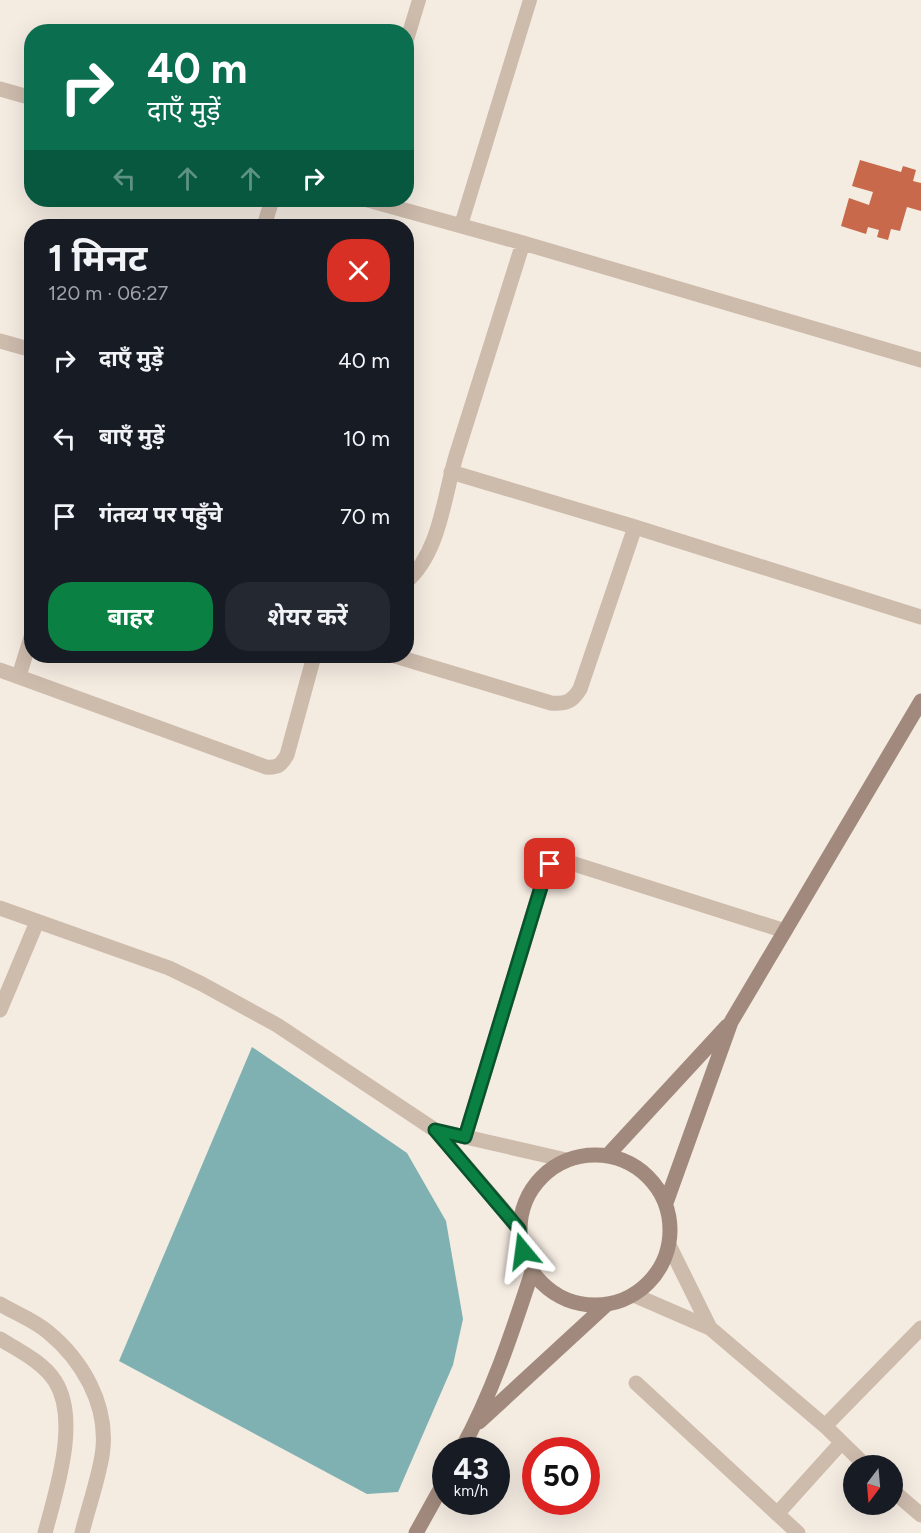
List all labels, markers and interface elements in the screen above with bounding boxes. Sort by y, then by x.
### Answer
text: 40 m [147,43,247,94]
icon: right [48,48,126,126]
text: दाएँ मुड़ें [147,94,221,127]
icon: left [108,162,141,195]
icon: ahead [171,162,204,195]
icon: ahead [234,162,267,195]
icon: right [297,162,330,195]
text: 1 मिनट [48,237,147,280]
button: close [327,239,390,302]
text: 120 m · 06:27 [48,281,168,305]
icon: right [48,344,81,377]
text: दाएँ मुड़ें [99,345,163,372]
text: 40 m [338,347,390,374]
icon: left [48,422,81,455]
text: बाएँ मुड़ें [99,423,165,450]
text: 10 m [343,425,390,452]
icon: arrive [48,500,81,533]
text: गंतव्य पर पहुँचे [99,501,223,528]
text: 70 m [340,503,390,530]
button: बाहर [48,582,213,651]
button: शेयर करें [225,582,390,651]
pin [524,838,575,889]
icon: arrive [533,847,566,880]
position arrow [491,1219,555,1283]
speed limit sign: 50 [522,1437,600,1515]
text: 43 [453,1450,489,1487]
north arrow [843,1455,903,1515]
map controls [843,1455,903,1515]
text: km/h [454,1482,488,1500]

